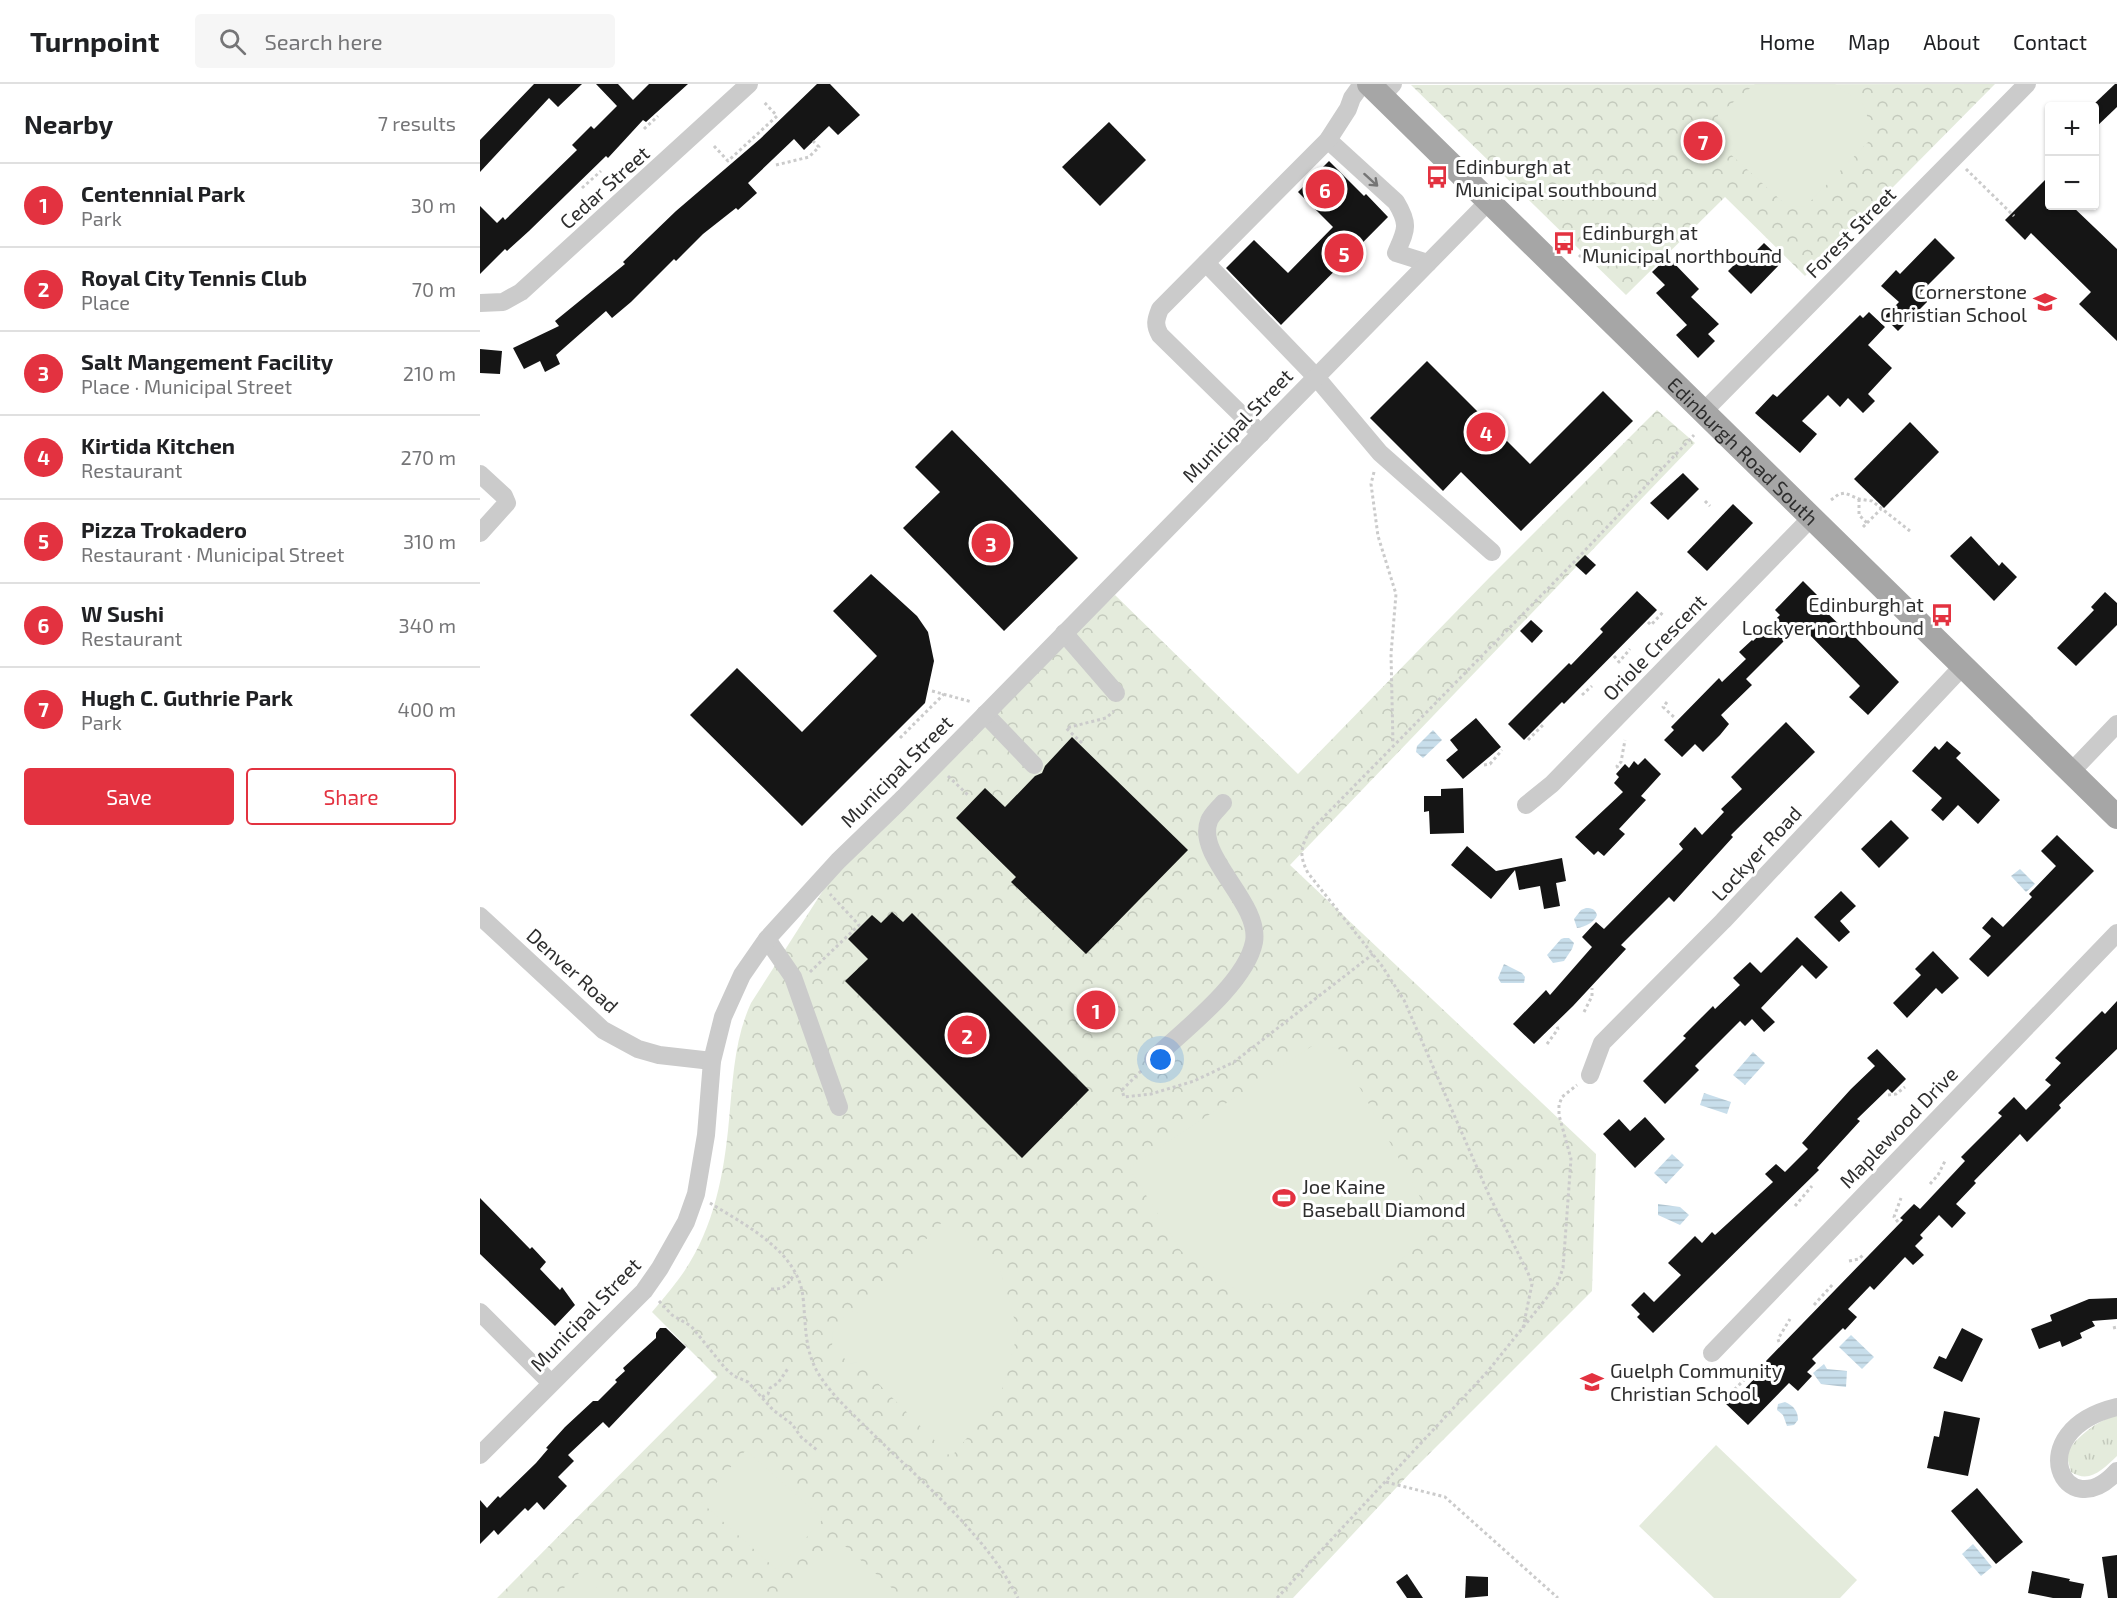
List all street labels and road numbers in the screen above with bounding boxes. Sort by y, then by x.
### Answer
street label: Cedar Street [554,140,654,233]
street label: Forest Street [1800,181,1901,282]
street label: Municipal Street [1177,363,1297,487]
street label: Edinburgh Road South [1663,372,1823,530]
street label: Oriole Crescent [1597,589,1711,705]
street label: Municipal Street [835,710,957,832]
street label: Lockyer Road [1706,801,1806,905]
street label: Denver Road [522,923,624,1017]
street label: Maplewood Drive [1834,1061,1962,1193]
street label: Municipal Street [525,1252,645,1376]

